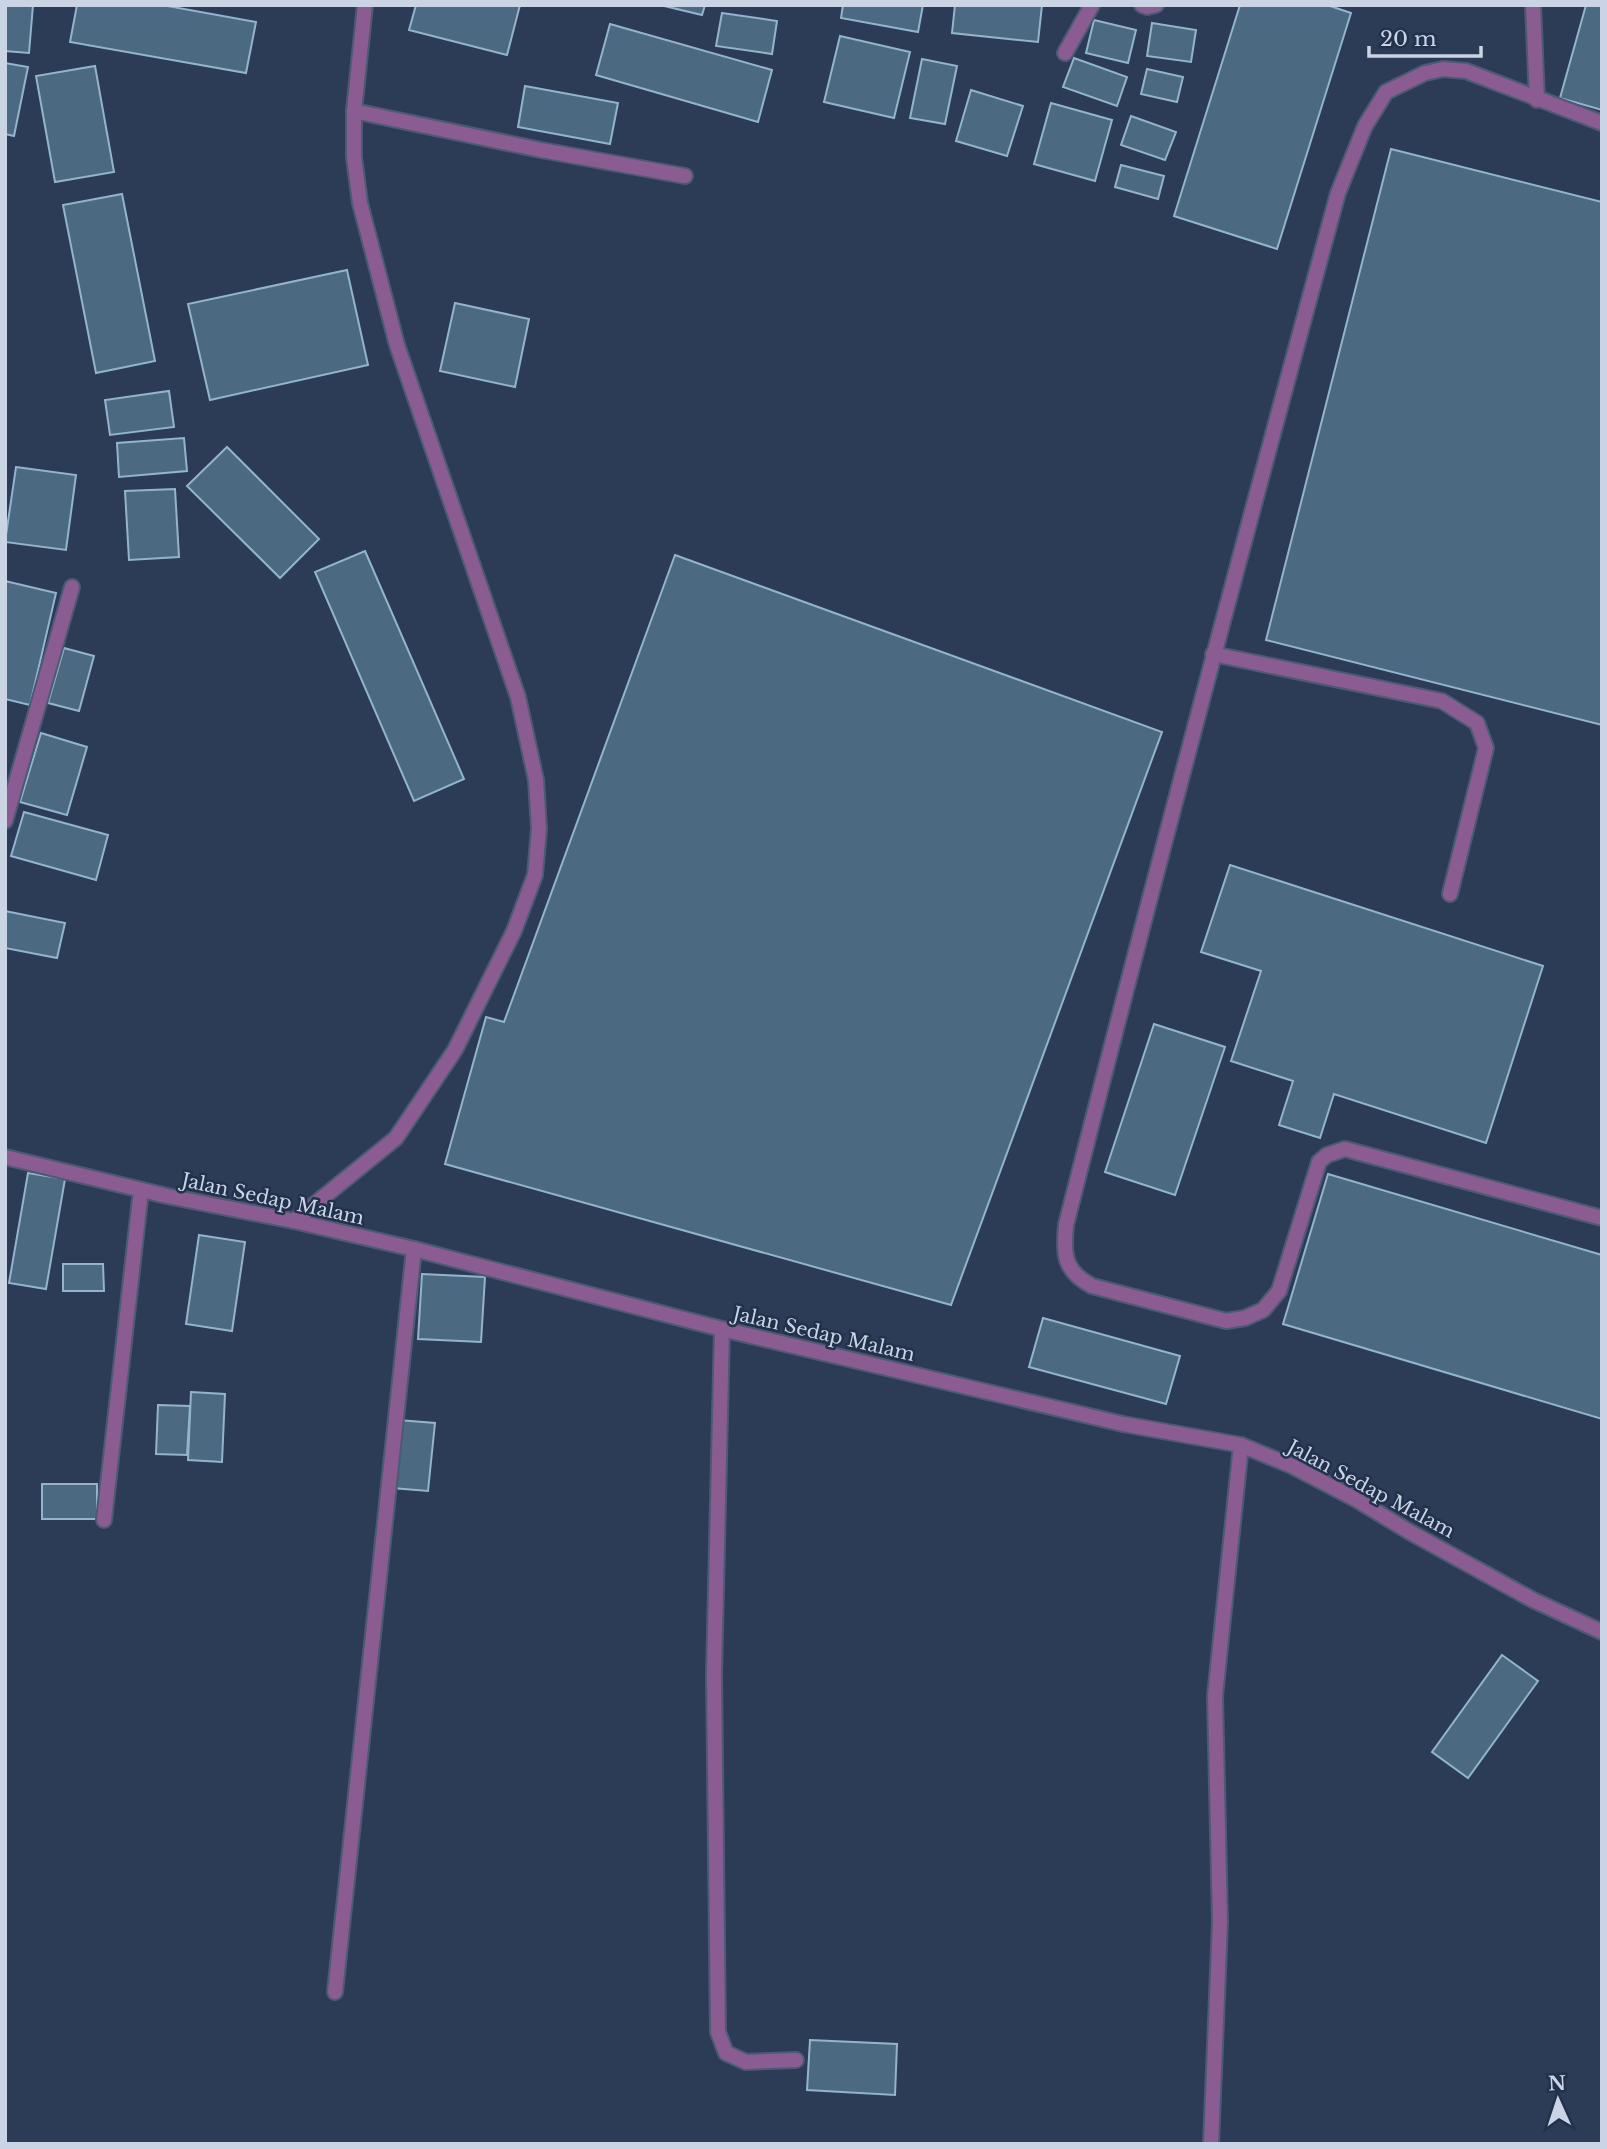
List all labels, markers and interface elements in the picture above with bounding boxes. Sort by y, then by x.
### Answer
scale bar [1369,14,1481,58]
text: 20 m [1380,26,1437,52]
street label: Jalan Sedap Malam [177,1168,366,1230]
street label: Jalan Sedap Malam [728,1301,917,1366]
street label: Jalan Sedap Malam [1281,1434,1458,1543]
north arrow [1523,2065,1593,2135]
text: N [1548,2072,1567,2095]

